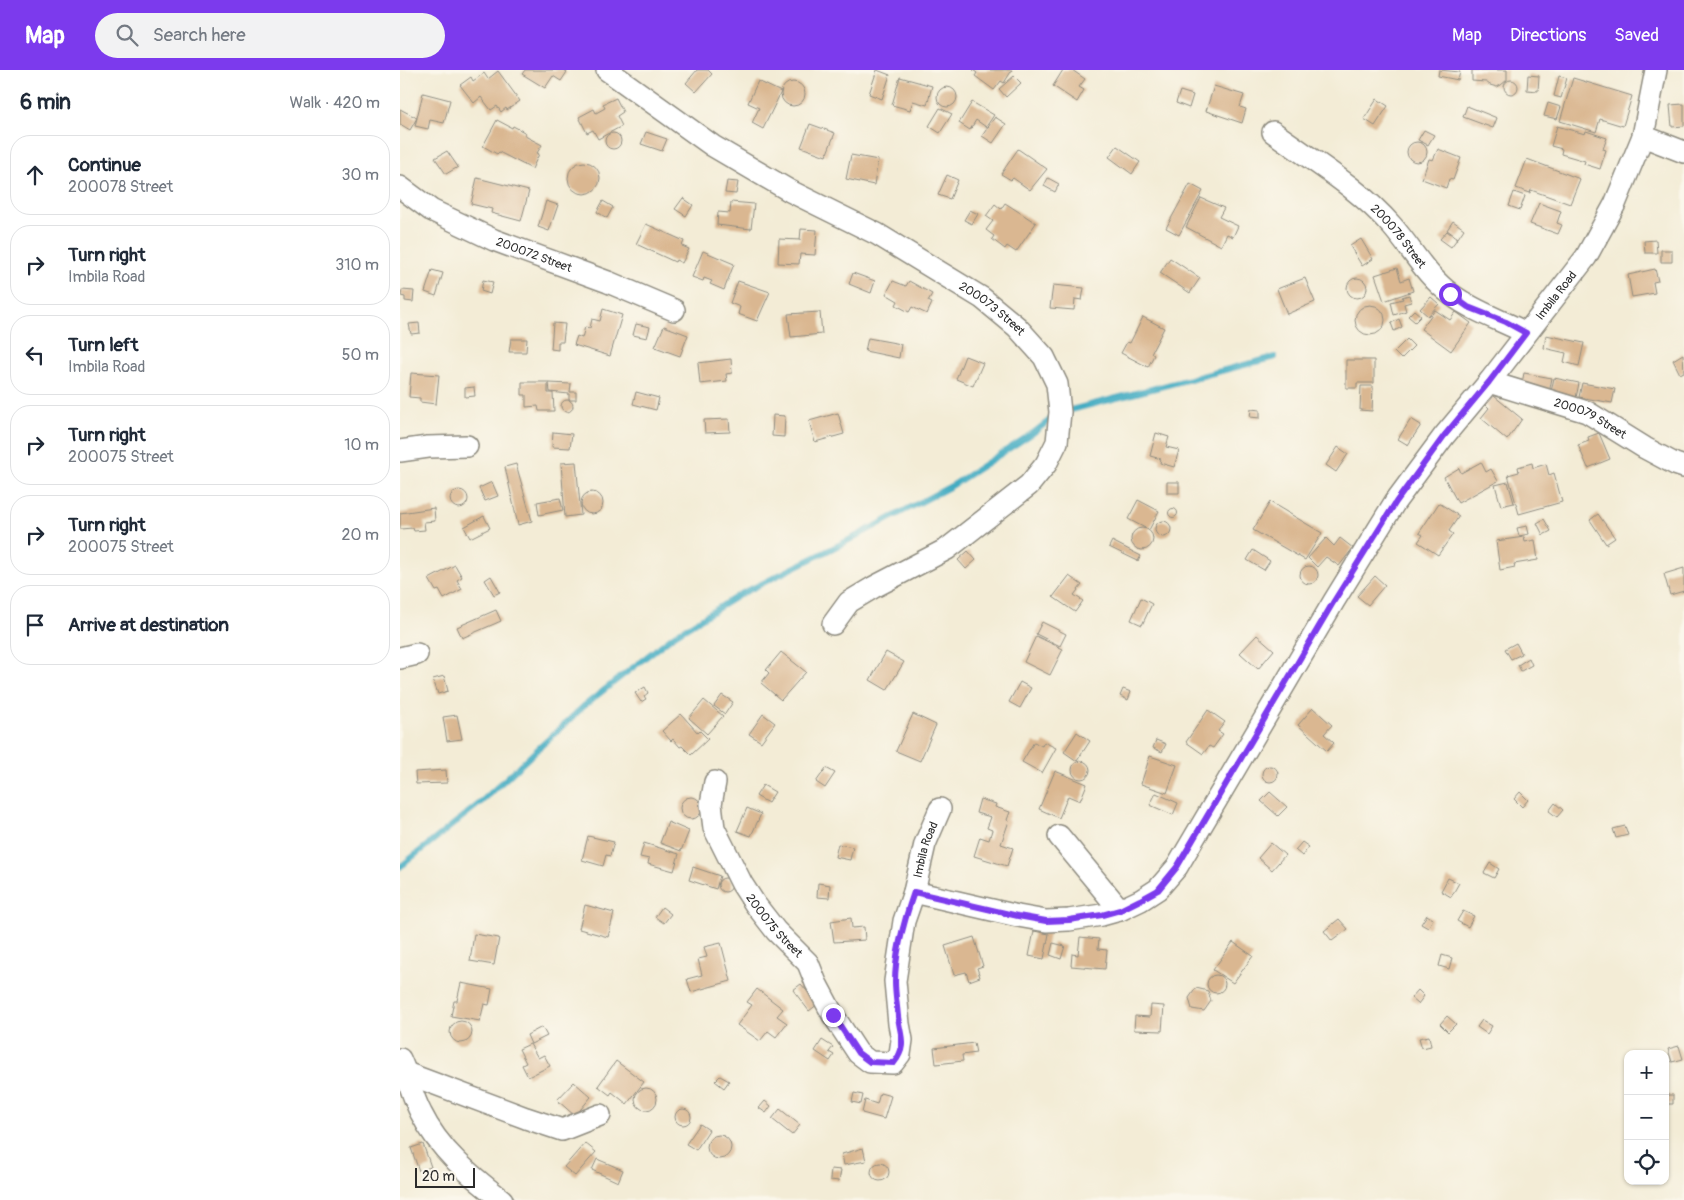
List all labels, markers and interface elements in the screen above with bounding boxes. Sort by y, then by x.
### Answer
search box [95,13,445,58]
text: Map [25,21,65,50]
icon: search [113,21,141,49]
text: Search here [153,23,246,47]
text: Map [1452,24,1482,47]
text: Directions [1510,24,1586,47]
text: Saved [1614,24,1659,47]
text: 6 min [20,89,71,116]
text: Walk · 420 m [289,93,380,113]
text: Continue [68,153,141,177]
icon: ahead [21,161,49,189]
text: 30 m [341,165,379,185]
text: 200078 Street [68,177,173,197]
street label: 200078 Street [1368,201,1429,271]
street label: 200072 Street [494,234,574,276]
text: Turn right [68,243,146,267]
icon: right [21,251,49,279]
text: 310 m [335,255,379,275]
text: Imbila Road [68,267,145,287]
street label: Imbila Road [1532,268,1580,323]
street label: 200073 Street [956,278,1029,339]
route start [1439,283,1462,306]
text: Turn left [68,333,138,357]
icon: left [21,341,49,369]
text: 50 m [342,345,379,365]
text: Imbila Road [68,357,145,377]
street label: 200079 Street [1552,395,1629,442]
text: Turn right [68,423,146,447]
icon: right [21,431,49,459]
text: 10 m [344,435,379,455]
text: 200075 Street [68,447,174,467]
text: Turn right [68,513,146,537]
icon: right [21,521,49,549]
text: 20 m [341,525,379,545]
text: 200075 Street [68,537,174,557]
icon: arrive [21,611,49,639]
text: Arrive at destination [68,613,229,637]
street label: Imbila Road [910,819,941,879]
street label: 200075 Street [743,891,806,961]
route end [822,1004,845,1027]
map controls [1624,1050,1669,1185]
button: + [1624,1050,1669,1095]
button: − [1624,1095,1669,1140]
button: locate [1624,1140,1669,1185]
scale bar [415,1165,475,1188]
text: 20 m [422,1168,455,1185]

